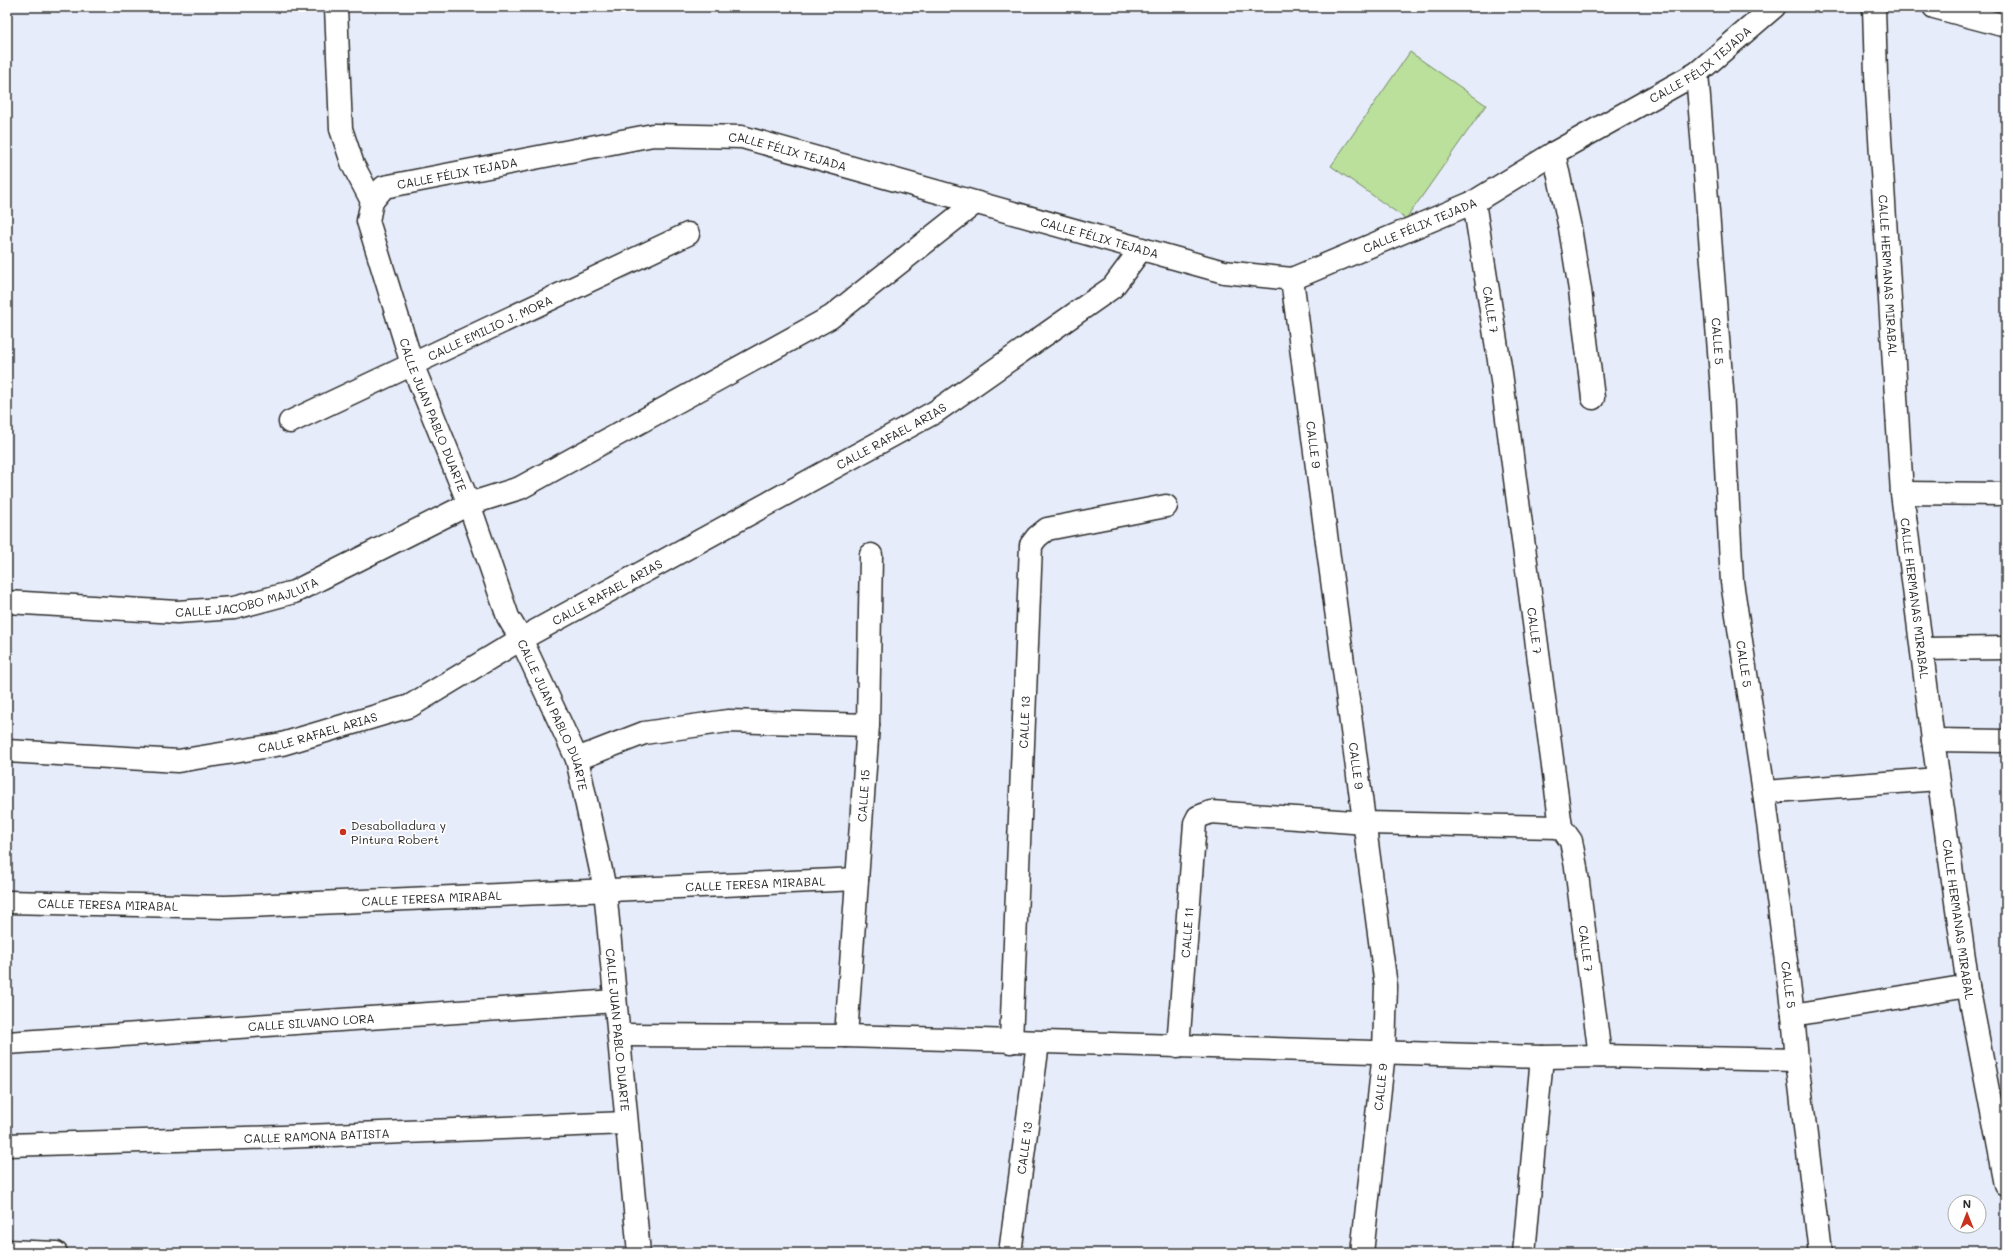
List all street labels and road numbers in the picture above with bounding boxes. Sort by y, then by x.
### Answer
street label: CALLE FÉLIX TEJADA [1646,22,1754,106]
street label: CALLE FÉLIX TEJADA [728,129,849,174]
street label: CALLE FÉLIX TEJADA [396,153,519,192]
street label: CALLE FÉLIX TEJADA [1360,194,1479,256]
street label: CALLE HERMANAS MIRABAL [1876,194,1902,358]
street label: CALLE FÉLIX TEJADA [1039,213,1161,261]
street label: CALLE 7 [1479,285,1503,334]
street label: CALLE EMILIO J. MORA [425,291,555,364]
street label: CALLE 5 [1708,317,1728,365]
street label: CALLE JUAN PABLO DUARTE [396,336,471,494]
street label: CALLE RAFAEL ARIAS [833,399,949,473]
street label: CALLE 9 [1303,420,1325,469]
street label: CALLE HERMANAS MIRABAL [1897,517,1933,680]
street label: CALLE RAFAEL ARIAS [549,555,665,628]
street label: CALLE JACOBO MAJLUTA [175,573,321,620]
street label: CALLE 7 [1524,606,1546,655]
street label: CALLE JUAN PABLO DUARTE [514,636,592,792]
street label: CALLE 5 [1733,639,1756,688]
street label: CALLE 13 [1015,696,1033,749]
street label: CALLE RAFAEL ARIAS [257,708,379,756]
street label: CALLE 9 [1346,741,1368,790]
street label: CALLE 15 [853,769,873,822]
street label: CALLE HERMANAS MIRABAL [1939,838,1979,1002]
street label: CALLE TERESA MIRABAL [685,872,827,895]
street label: CALLE TERESA MIRABAL [361,887,503,909]
street label: CALLE TERESA MIRABAL [38,895,179,914]
street label: CALLE 11 [1177,906,1197,958]
street label: CALLE 7 [1575,924,1597,973]
street label: CALLE JUAN PABLO DUARTE [603,948,634,1112]
street label: CALLE 5 [1778,960,1800,1009]
street label: CALLE SILVANO LORA [247,1010,375,1034]
street label: CALLE 9 [1370,1063,1390,1111]
street label: CALLE 13 [1013,1121,1035,1175]
street label: CALLE RAMONA BATISTA [244,1125,390,1146]

